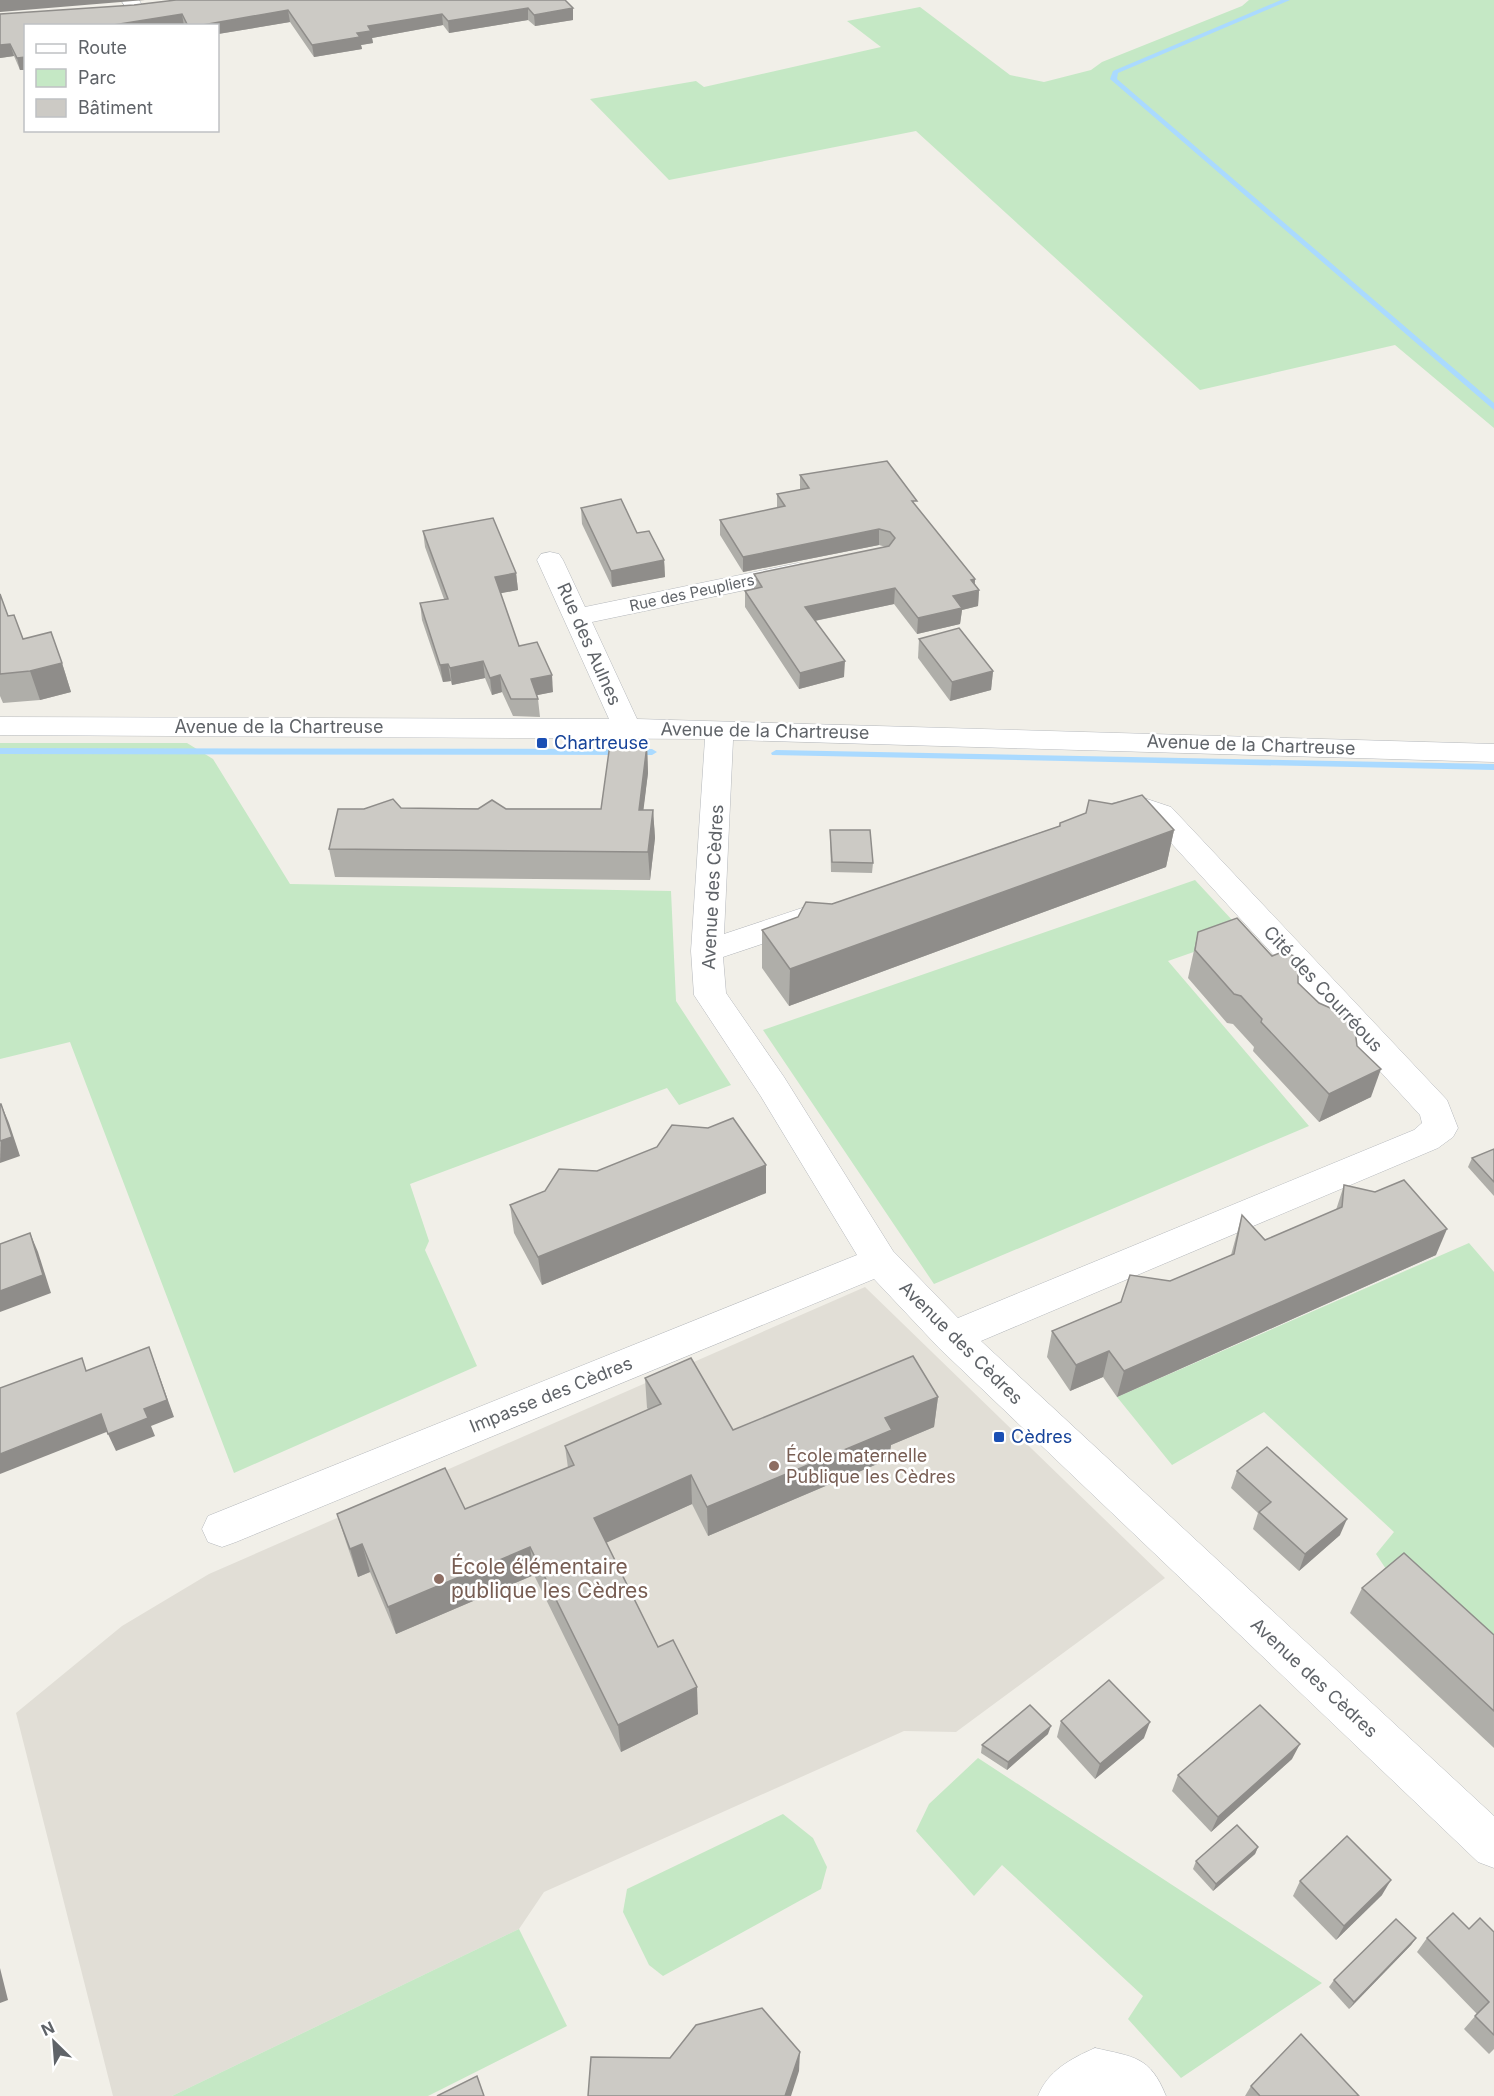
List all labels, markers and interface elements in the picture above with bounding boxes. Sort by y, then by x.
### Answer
legend [24,24,219,132]
text: Route [78,37,127,58]
text: Parc [78,67,116,88]
text: Bâtiment [78,97,153,118]
street label: Rue des Peupliers [628,570,756,615]
street label: Rue des Aulnes [553,579,626,708]
street label: Avenue de la Chartreuse [175,716,383,737]
street label: Avenue de la Chartreuse [660,718,870,743]
street label: Avenue de la Chartreuse [1146,730,1356,759]
place label: Chartreuse [554,732,648,753]
marker: Chartreuse [535,736,549,750]
street label: Avenue des Cèdres [698,804,727,970]
street label: Cité des Courréous [1260,921,1387,1056]
street label: Avenue des Cèdres [895,1277,1027,1409]
street label: Impasse des Cèdres [466,1352,635,1437]
place label: Cèdres [1011,1426,1072,1447]
marker: Cèdres [992,1430,1006,1444]
place label: École maternelle Publique les Cèdres [786,1444,956,1487]
marker: École maternelle Publique les Cèdres [767,1459,781,1473]
place label: École élémentaire publique les Cèdres [451,1553,648,1603]
marker: École élémentaire publique les Cèdres [432,1572,446,1586]
street label: Avenue des Cèdres [1247,1614,1382,1742]
north arrow [24,2012,84,2072]
text: N [38,2017,57,2040]

